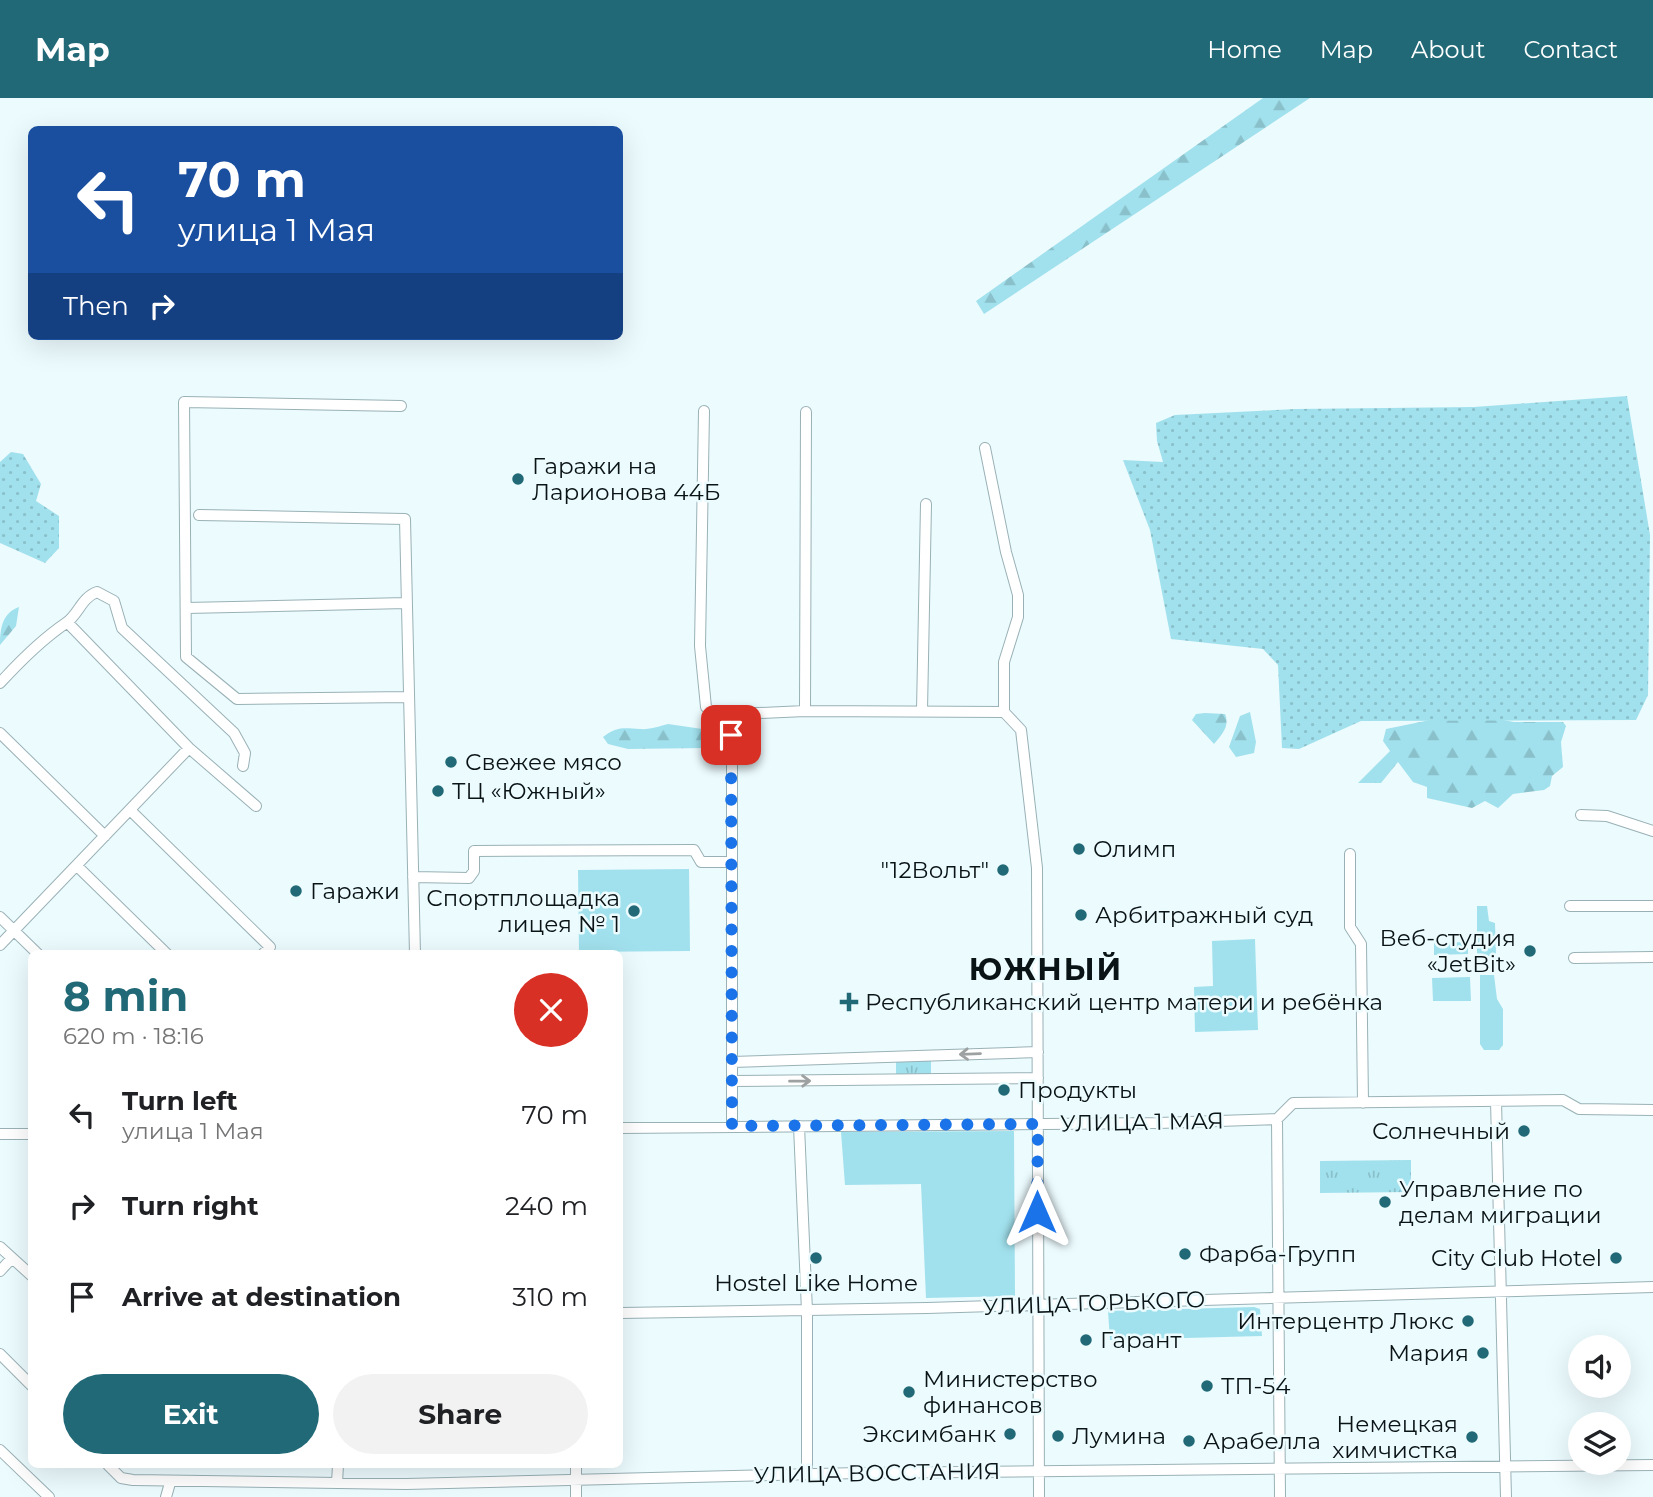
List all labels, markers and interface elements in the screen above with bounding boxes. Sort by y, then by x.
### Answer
text: Map [35,29,110,69]
text: Home [1207,35,1282,64]
text: Map [1320,35,1373,64]
text: About [1411,35,1485,64]
text: Contact [1523,35,1618,64]
text: 70 m [178,150,306,209]
icon: left [63,154,154,245]
text: улица 1 Мая [178,210,375,249]
icon: right [143,287,181,325]
text: Then [63,290,129,322]
place label: Гаражи на Ларионова 44Б [532,452,720,506]
marker: Гаражи на Ларионова 44Б [510,471,526,487]
pin [701,705,761,765]
icon: arrive [712,716,750,754]
place label: Свежее мясо [465,748,622,776]
marker: Свежее мясо [443,754,459,770]
place label: ТЦ «Южный» [452,777,606,805]
marker: ТЦ «Южный» [430,783,446,799]
place label: Олимп [1093,835,1176,863]
marker: Олимп [1071,841,1087,857]
place label: "12Вольт" [880,856,989,884]
marker: "12Вольт" [995,862,1011,878]
place label: Гаражи [310,877,400,905]
marker: Гаражи [288,883,304,899]
place label: Спортплощадка лицея № 1 [426,884,620,938]
place label: Арбитражный суд [1095,901,1313,929]
marker: Спортплощадка лицея № 1 [626,903,642,919]
marker: Арбитражный суд [1073,907,1089,923]
place label: Веб-студия «JetBit» [1380,924,1516,978]
marker: Веб-студия «JetBit» [1522,943,1538,959]
district label: ЮЖНЫЙ [969,951,1123,988]
text: 8 min [63,970,188,1022]
button: close [514,973,588,1047]
place label: Республиканский центр матери и ребёнка [865,988,1383,1016]
marker: Республиканский центр матери и ребёнка [839,992,859,1012]
text: 620 m · 18:16 [63,1022,204,1050]
one-way arrow [958,1048,981,1061]
one-way arrow [789,1074,812,1088]
place label: Продукты [1018,1076,1137,1104]
marker: Продукты [996,1082,1012,1098]
text: Turn left [122,1085,238,1117]
icon: left [63,1096,101,1134]
text: 70 m [522,1099,588,1131]
street label: УЛИЦА 1 МАЯ [1060,1107,1224,1137]
text: улица 1 Мая [122,1117,264,1145]
place label: Солнечный [1372,1117,1510,1145]
marker: Солнечный [1516,1123,1532,1139]
position arrow [1000,1175,1074,1249]
place label: Управление по делам миграции [1399,1175,1601,1229]
icon: right [63,1187,101,1225]
text: Turn right [122,1190,258,1222]
text: 240 m [505,1190,588,1222]
marker: Управление по делам миграции [1377,1194,1393,1210]
place label: Фарба-Групп [1199,1240,1356,1268]
place label: City Club Hotel [1431,1244,1602,1272]
marker: Фарба-Групп [1177,1246,1193,1262]
marker: Hostel Like Home [808,1250,824,1266]
marker: City Club Hotel [1608,1250,1624,1266]
place label: Hostel Like Home [714,1269,918,1297]
icon: arrive [63,1278,101,1316]
text: Arrive at destination [122,1281,401,1313]
text: 310 m [512,1281,588,1313]
street label: УЛИЦА ГОРЬКОГО [982,1285,1206,1321]
place label: Интерцентр Люкс [1237,1307,1454,1335]
marker: Интерцентр Люкс [1460,1313,1476,1329]
place label: Гарант [1100,1326,1182,1354]
marker: Гарант [1078,1332,1094,1348]
map controls [1568,1335,1631,1475]
button: sound [1568,1335,1631,1398]
place label: Мария [1388,1339,1469,1367]
marker: Мария [1475,1345,1491,1361]
place label: Министерство финансов [923,1365,1098,1419]
place label: ТП-54 [1221,1372,1291,1400]
button: Exit [63,1374,319,1454]
button: Share [333,1374,588,1454]
marker: ТП-54 [1199,1378,1215,1394]
marker: Министерство финансов [901,1384,917,1400]
place label: Немецкая химчистка [1332,1410,1458,1464]
button: layers [1568,1412,1631,1475]
place label: Эксимбанк [862,1420,997,1448]
place label: Лумина [1072,1422,1166,1450]
marker: Эксимбанк [1002,1426,1018,1442]
place label: Арабелла [1203,1427,1321,1455]
marker: Лумина [1050,1428,1066,1444]
marker: Немецкая химчистка [1464,1429,1480,1445]
marker: Арабелла [1181,1433,1197,1449]
street label: УЛИЦА ВОССТАНИЯ [753,1457,1001,1489]

